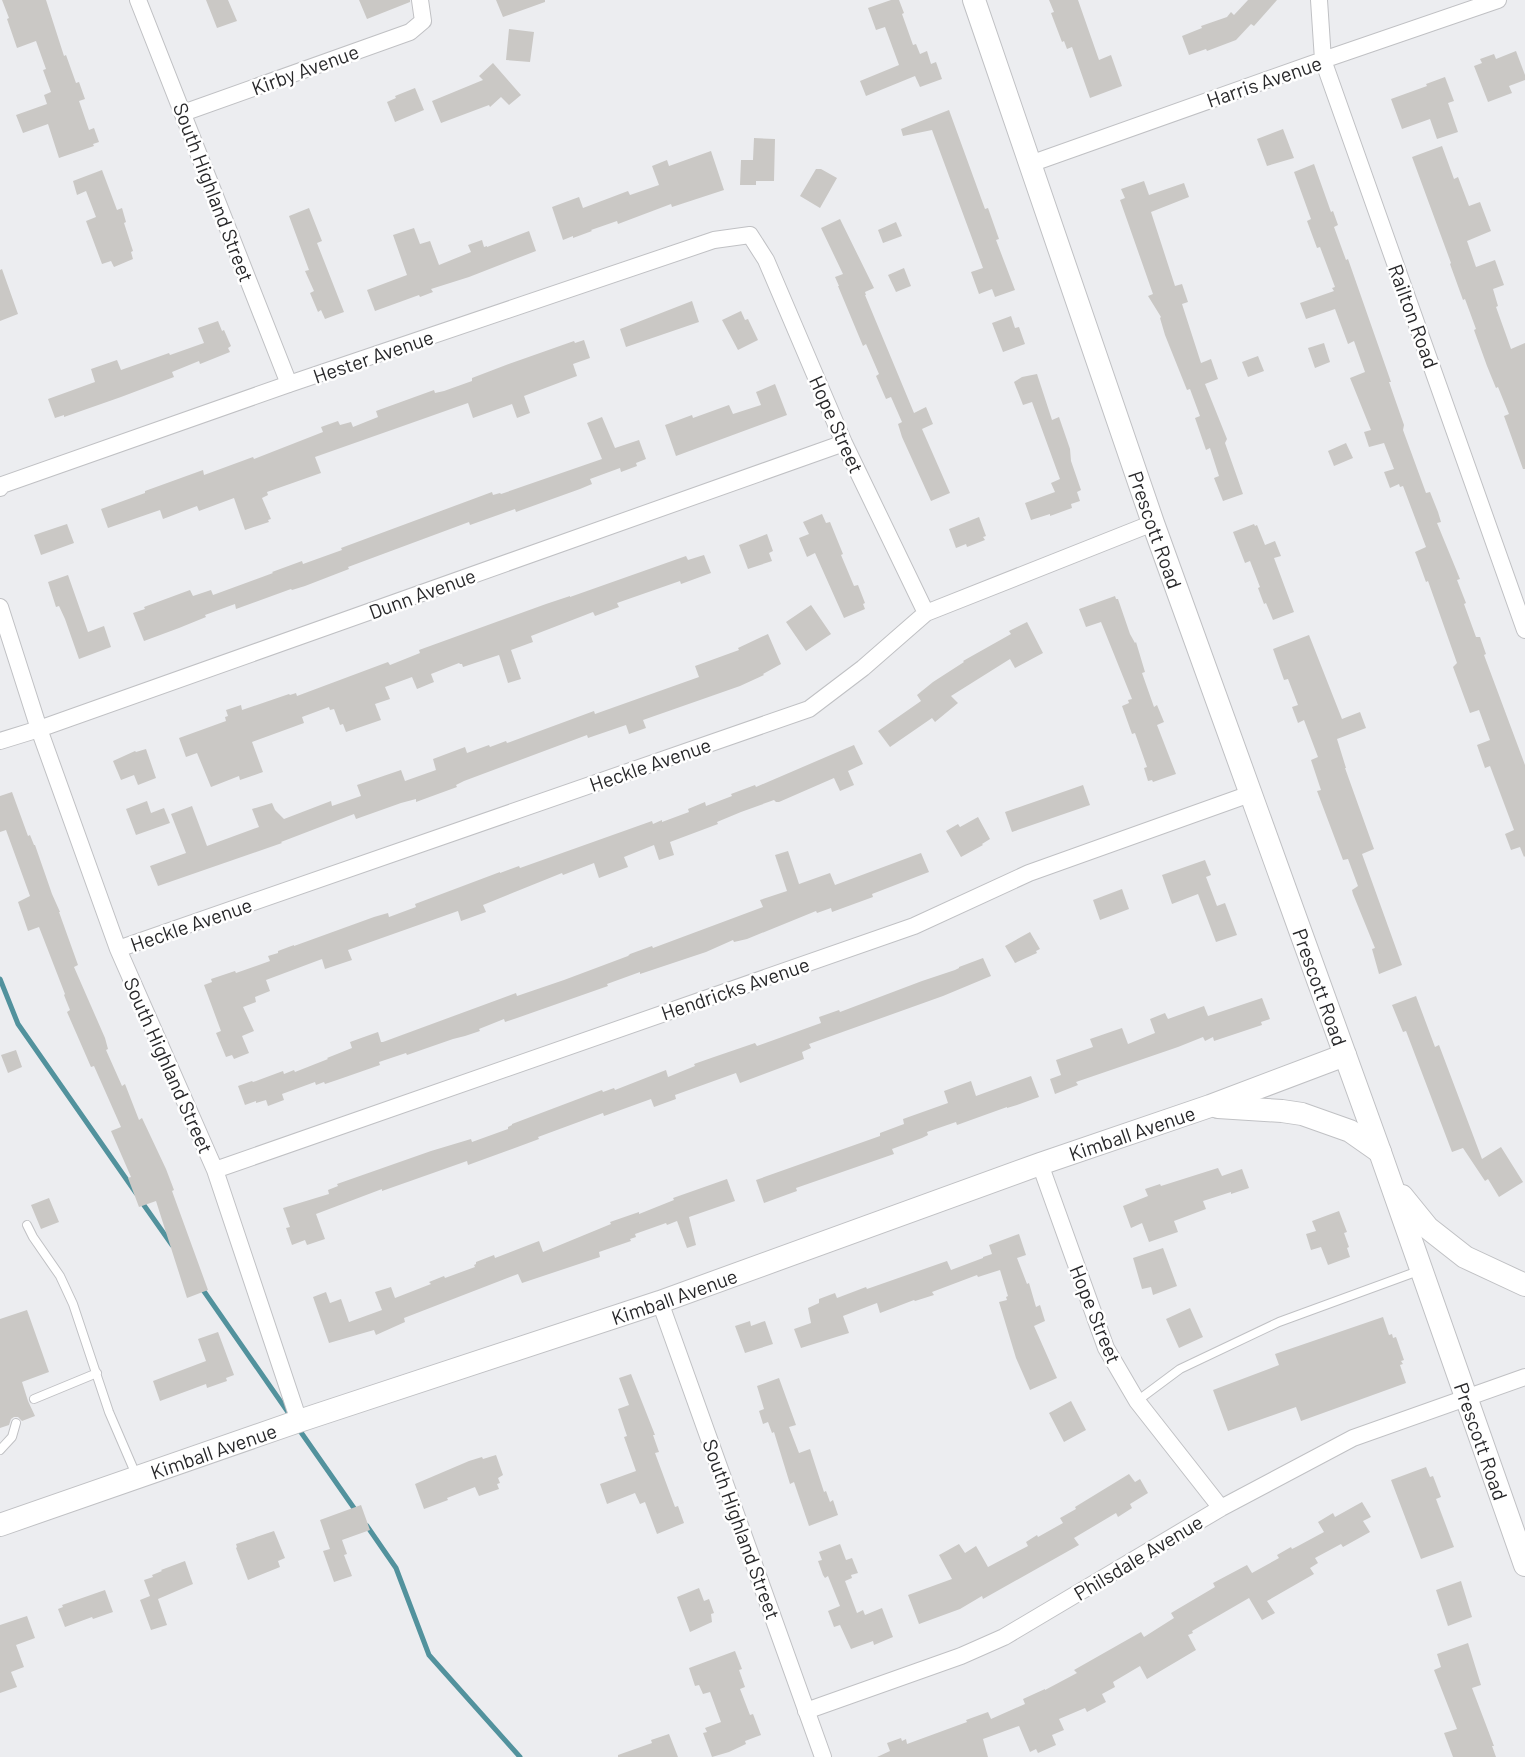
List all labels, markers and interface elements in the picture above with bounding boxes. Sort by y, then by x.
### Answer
street label: Kirby Avenue [248,39,362,99]
street label: Harris Avenue [1203,50,1325,112]
street label: South Highland Street [169,99,259,285]
street label: Railton Road [1384,261,1444,371]
street label: Hester Avenue [310,324,436,388]
street label: Hope Street [805,372,869,476]
street label: Prescott Road [1124,468,1188,592]
street label: Dunn Avenue [365,563,479,623]
street label: Heckle Avenue [586,732,714,796]
street label: Heckle Avenue [127,892,255,956]
street label: Prescott Road [1288,925,1353,1049]
street label: Hendricks Avenue [658,951,812,1025]
street label: South Highland Street [119,973,219,1157]
street label: Kimball Avenue [1066,1100,1198,1165]
street label: Hope Street [1065,1261,1127,1367]
street label: Kimball Avenue [608,1263,740,1329]
street label: Prescott Road [1450,1379,1513,1503]
street label: Kimball Avenue [147,1418,280,1484]
street label: South Highland Street [698,1436,786,1622]
street label: Philsdale Avenue [1069,1509,1207,1605]

